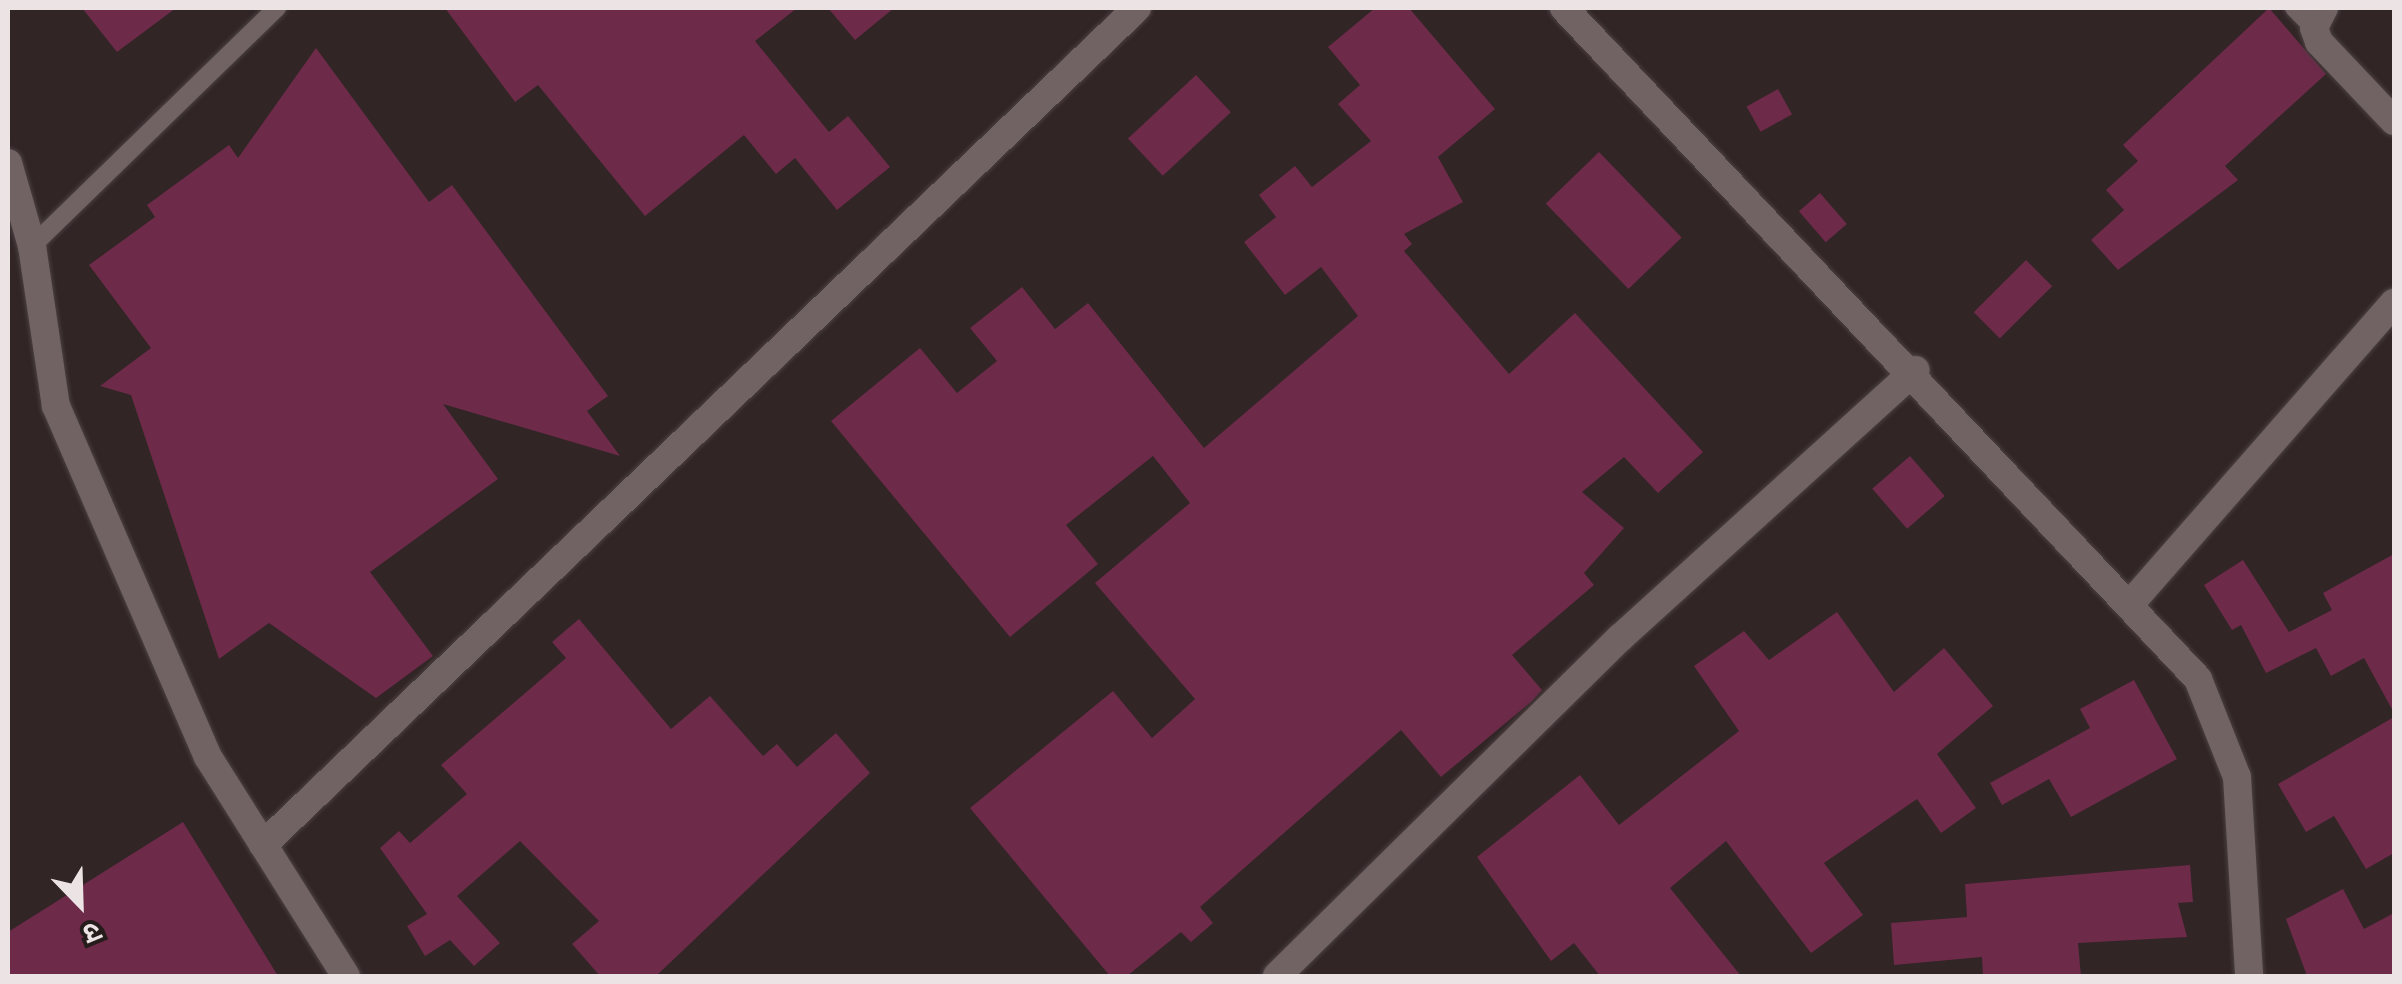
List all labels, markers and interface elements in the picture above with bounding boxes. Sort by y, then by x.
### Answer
north arrow [30,854,130,954]
text: उ [79,916,105,948]

